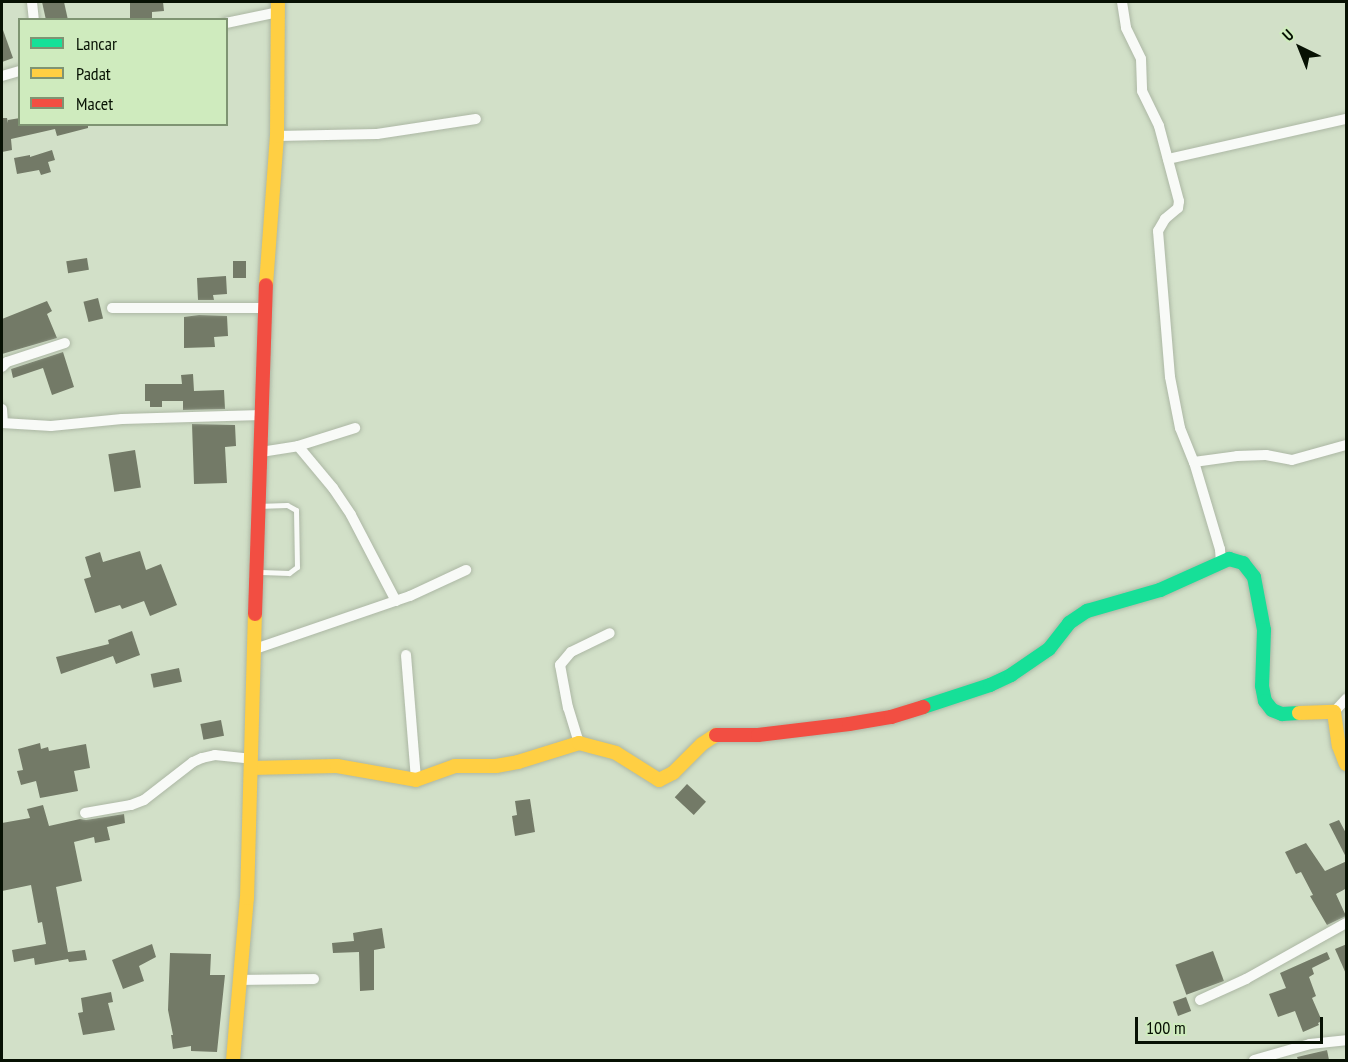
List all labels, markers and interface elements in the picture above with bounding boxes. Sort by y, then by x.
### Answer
legend [18,18,228,126]
north arrow [1270,18,1330,78]
text: U [1278,25,1298,45]
text: Lancar [76,32,117,55]
text: Padat [76,62,111,85]
text: Macet [76,92,113,115]
scale bar [1138,1005,1326,1043]
text: 100 m [1146,1016,1186,1039]

